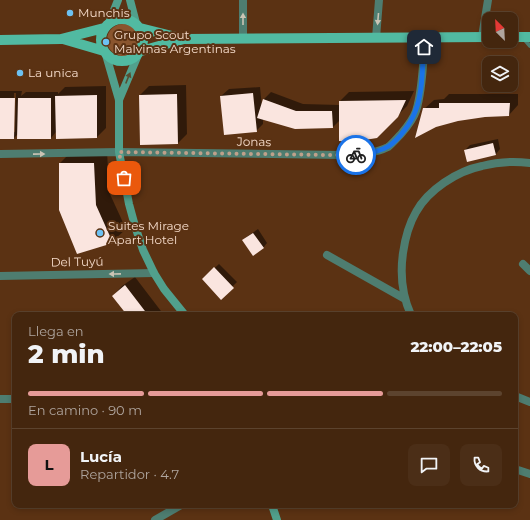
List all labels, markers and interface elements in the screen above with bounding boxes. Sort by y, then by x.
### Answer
place label: Munchis [78,5,130,20]
marker: Munchis [65,8,75,18]
one-way arrow [240,12,246,25]
north arrow [482,12,518,48]
map controls [482,12,518,92]
one-way arrow [374,13,381,25]
place label: Grupo Scout Malvinas Argentinas [114,27,236,56]
pin [407,30,441,64]
icon: home [413,36,435,58]
marker: Grupo Scout Malvinas Argentinas [101,37,111,47]
button: layers [482,56,518,92]
place label: La unica [28,65,79,80]
marker: La unica [15,68,25,78]
one-way arrow [126,71,132,83]
street label: Jonas [236,134,272,149]
courier [336,135,376,175]
icon: bike [345,144,367,166]
one-way arrow [33,150,45,157]
pin [107,161,141,195]
icon: bag [113,167,135,189]
place label: Suites Mirage Apart Hotel [108,218,189,247]
marker: Suites Mirage Apart Hotel [95,228,105,238]
street label: Del Tuyú [50,254,104,269]
one-way arrow [109,270,121,277]
text: Llega en [28,323,84,339]
text: 22:00–22:05 [410,337,502,356]
text: 2 min [28,338,105,370]
text: En camino · 90 m [28,402,142,418]
button: chat [408,444,450,486]
button: phone [460,444,502,486]
text: Lucía [80,447,122,466]
text: L [44,455,54,474]
text: Repartidor · 4.7 [80,466,179,482]

